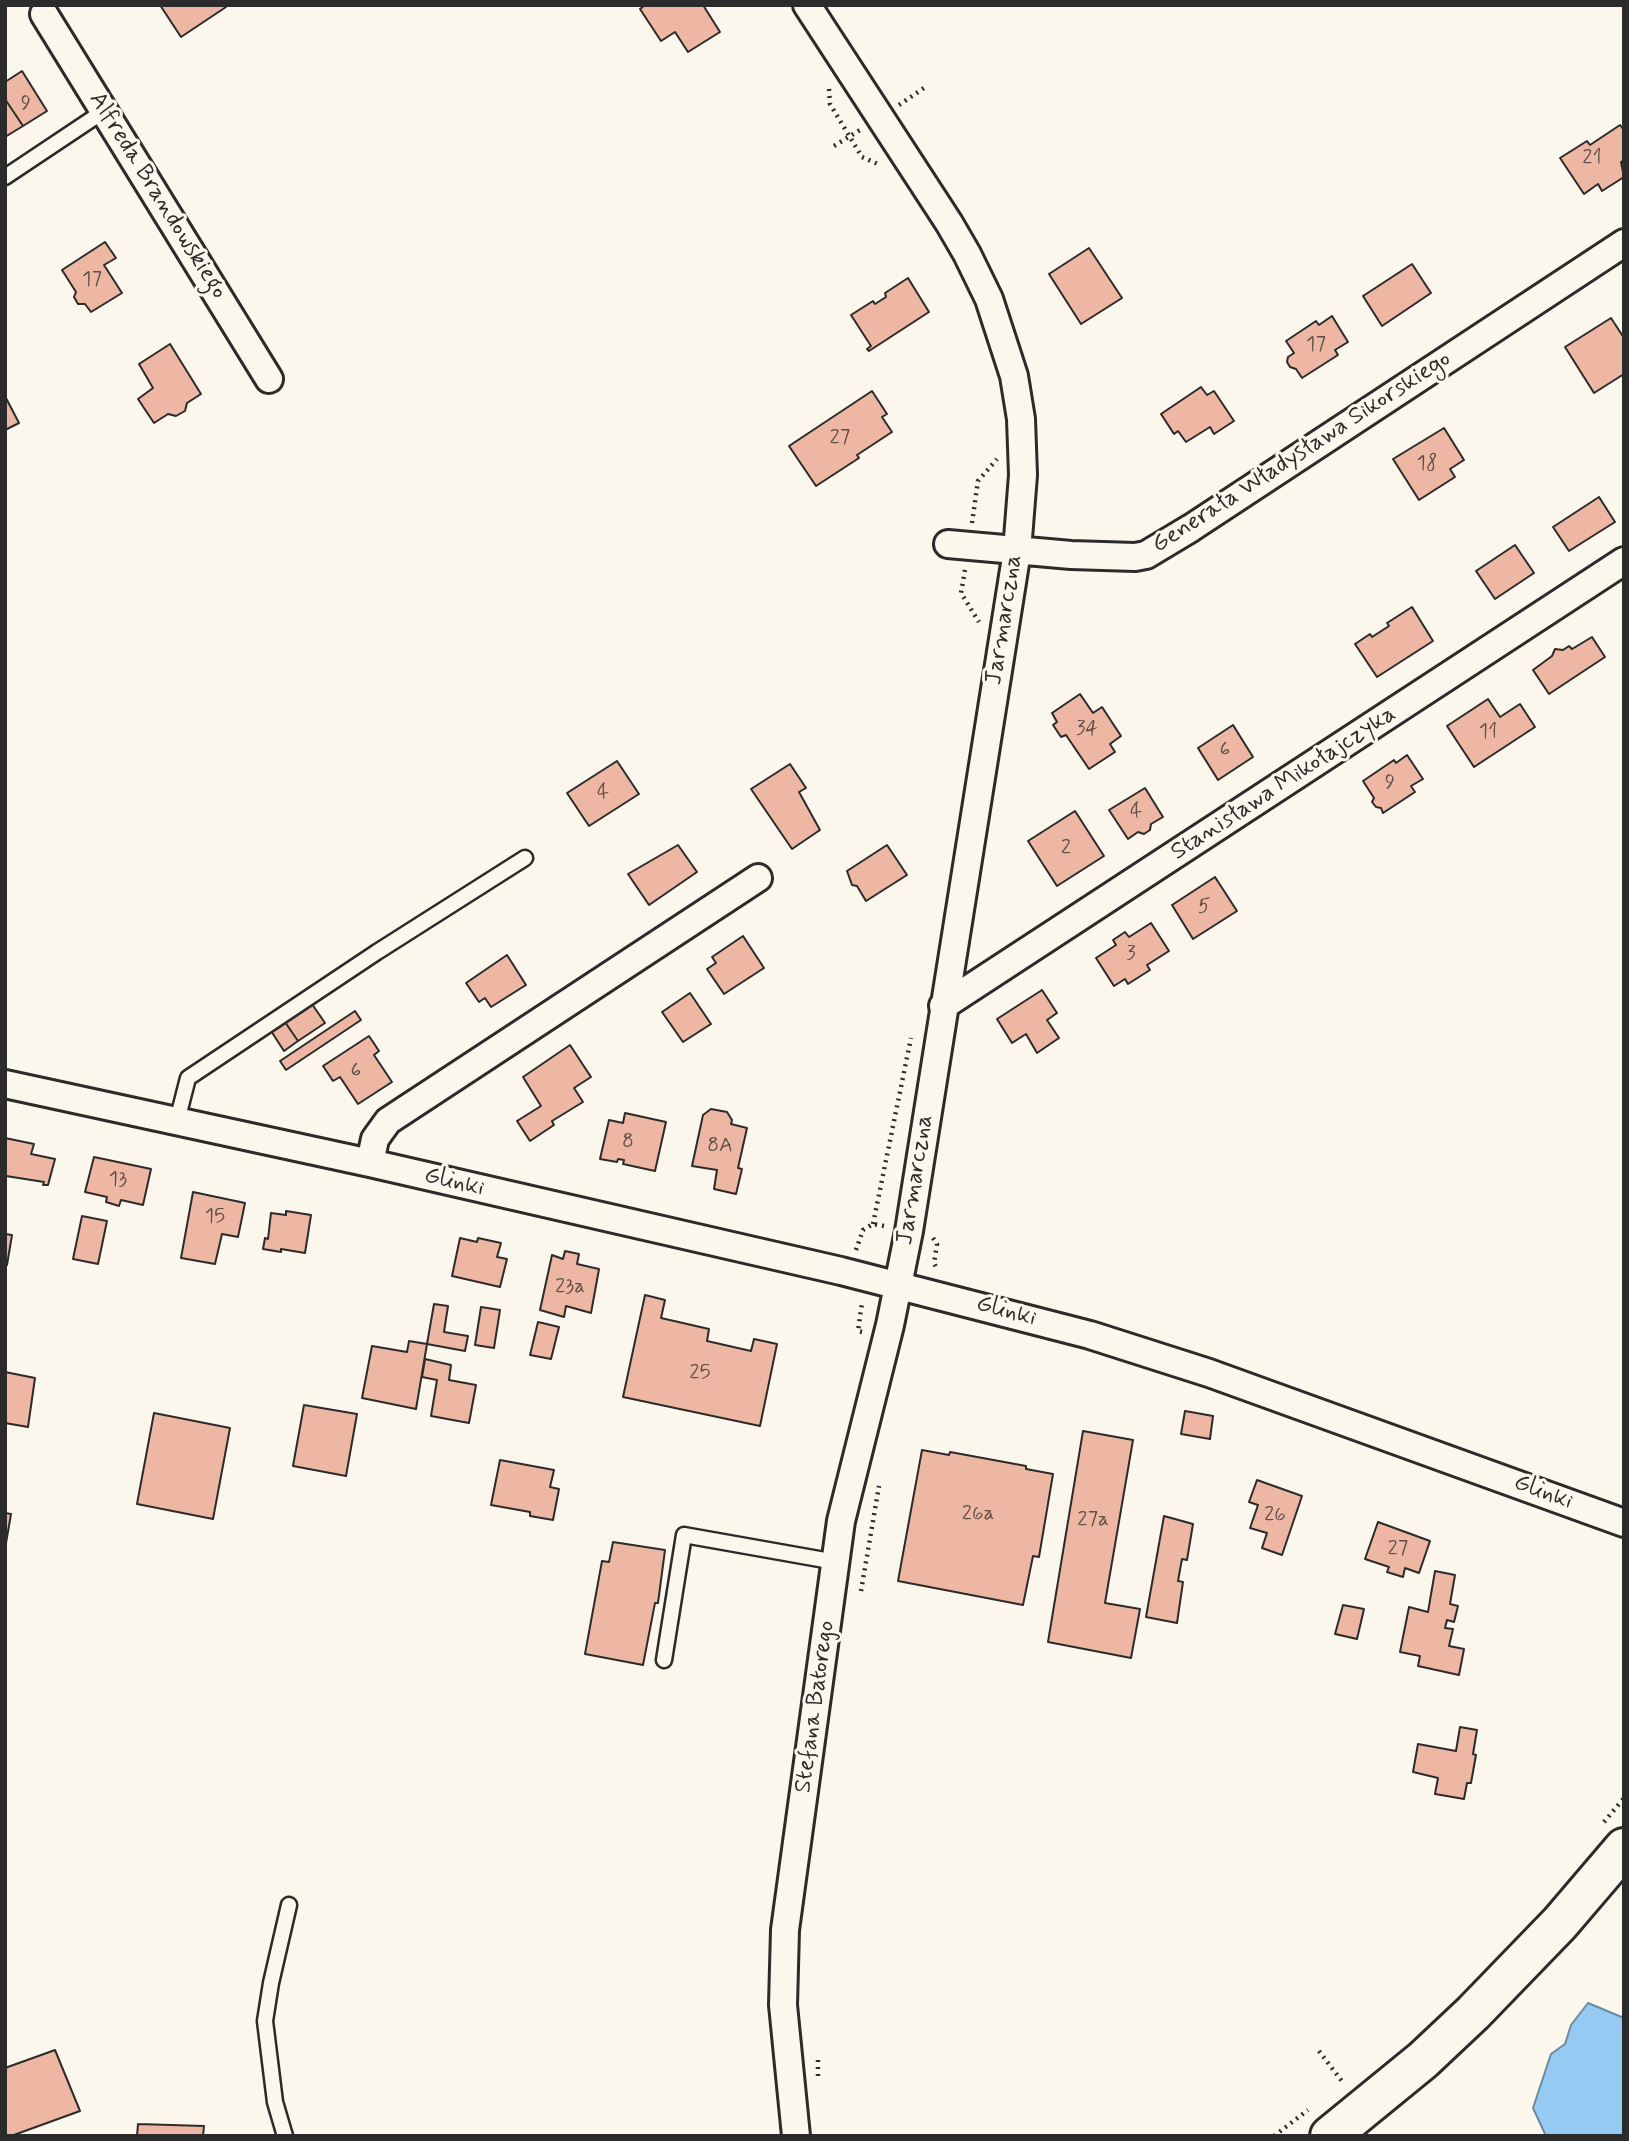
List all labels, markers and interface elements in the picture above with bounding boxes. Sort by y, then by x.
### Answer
street label: Alfreda Brandowskiego [82,87,232,305]
house number: 9 [21,92,31,118]
house number: 21 [1582,146,1602,172]
house number: 17 [82,268,102,294]
house number: 17 [1306,333,1326,359]
street label: Generała Władysława Sikorskiego [1147,346,1457,560]
house number: 27 [830,426,850,452]
house number: 18 [1417,452,1437,478]
street label: Jarmarczna [980,553,1030,687]
street label: Stanisława Mikołajczyka [1166,700,1402,868]
house number: 34 [1076,717,1098,743]
house number: 11 [1479,720,1497,746]
house number: 6 [1220,738,1230,764]
house number: 9 [1385,771,1395,797]
house number: 4 [597,781,609,807]
house number: 4 [1130,800,1142,826]
house number: 2 [1061,836,1071,862]
house number: 5 [1198,895,1210,921]
house number: 3 [1126,942,1136,968]
house number: 6 [351,1059,361,1085]
street label: Jarmarczna [891,1113,941,1247]
house number: 8 [622,1130,634,1156]
house number: 8A [707,1134,733,1160]
street label: Glinki [421,1162,487,1204]
house number: 13 [109,1168,127,1194]
house number: 15 [205,1205,225,1231]
house number: 23a [555,1275,585,1301]
street label: Glinki [973,1290,1039,1334]
house number: 25 [689,1361,711,1387]
street label: Glinki [1509,1469,1577,1517]
house number: 26a [962,1502,994,1528]
house number: 26 [1264,1503,1286,1529]
house number: 27a [1077,1508,1109,1534]
house number: 27 [1388,1537,1408,1563]
street label: Stefana Batorego [790,1619,842,1795]

